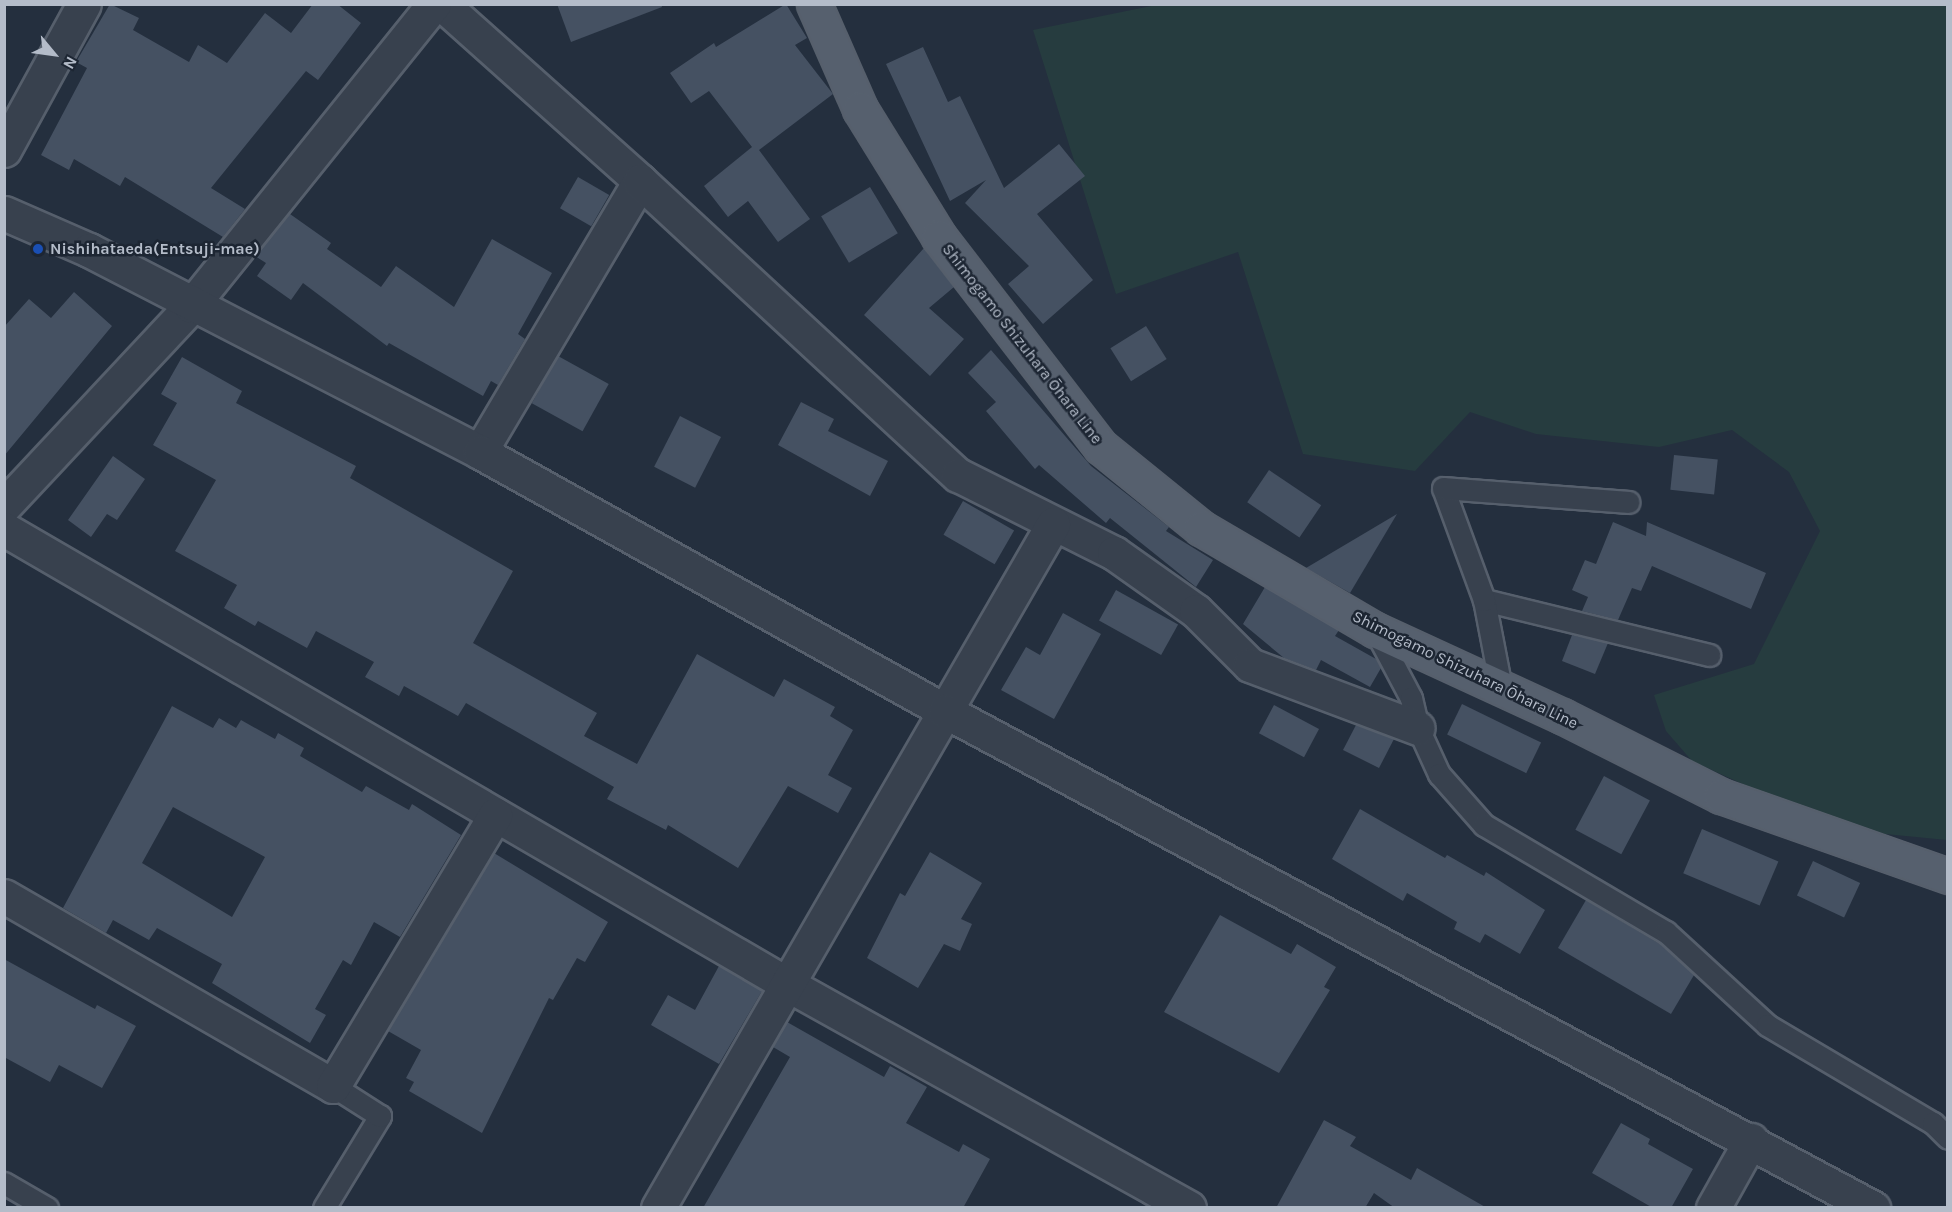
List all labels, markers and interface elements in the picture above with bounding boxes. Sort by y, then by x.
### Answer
north arrow [24,24,84,84]
text: N [59,53,81,73]
place label: Nishihataeda(Entsuji-mae) [50,239,260,259]
street label: Shimogamo Shizuhara Ōhara Line [938,240,1106,448]
marker: Nishihataeda(Entsuji-mae) [31,242,45,256]
street label: Shimogamo Shizuhara Ōhara Line [1349,607,1581,733]

